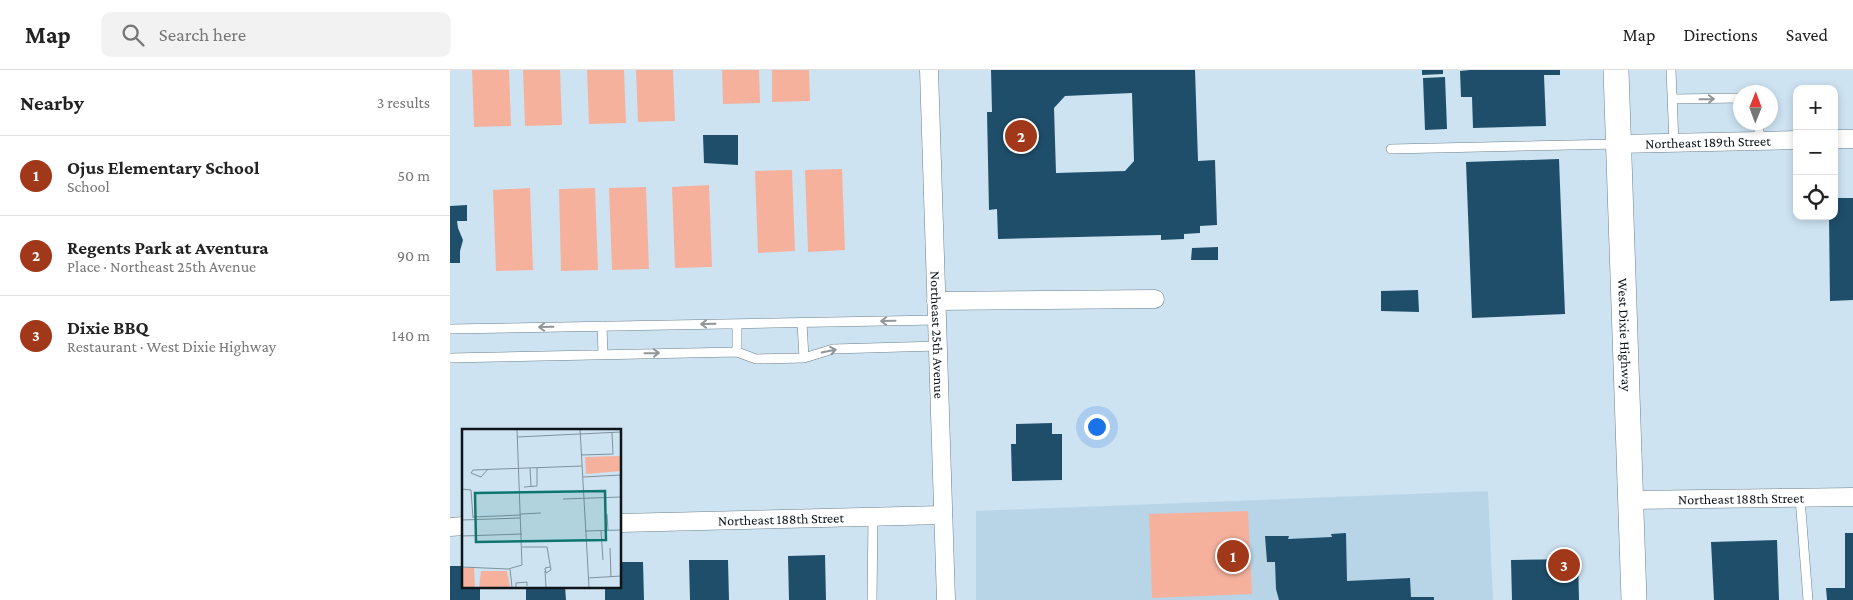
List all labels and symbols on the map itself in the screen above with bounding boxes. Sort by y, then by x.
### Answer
north arrow [1733,85,1778,130]
one-way arrow [1698,94,1714,103]
pin: 2 [1005,117,1037,155]
street label: Northeast 189th Street [1645,133,1771,151]
street label: Northeast 25th Avenue [927,271,948,399]
street label: West Dixie Highway [1615,278,1635,392]
one-way arrow [880,316,896,326]
one-way arrow [700,320,716,329]
one-way arrow [538,323,554,332]
one-way arrow [821,346,837,355]
one-way arrow [644,348,660,358]
your location [1084,414,1110,440]
inset map [462,429,621,588]
street label: Northeast 188th Street [1678,490,1804,507]
street label: Northeast 188th Street [718,509,844,529]
pin: 1 [1217,537,1249,575]
pin: 3 [1548,546,1580,584]

